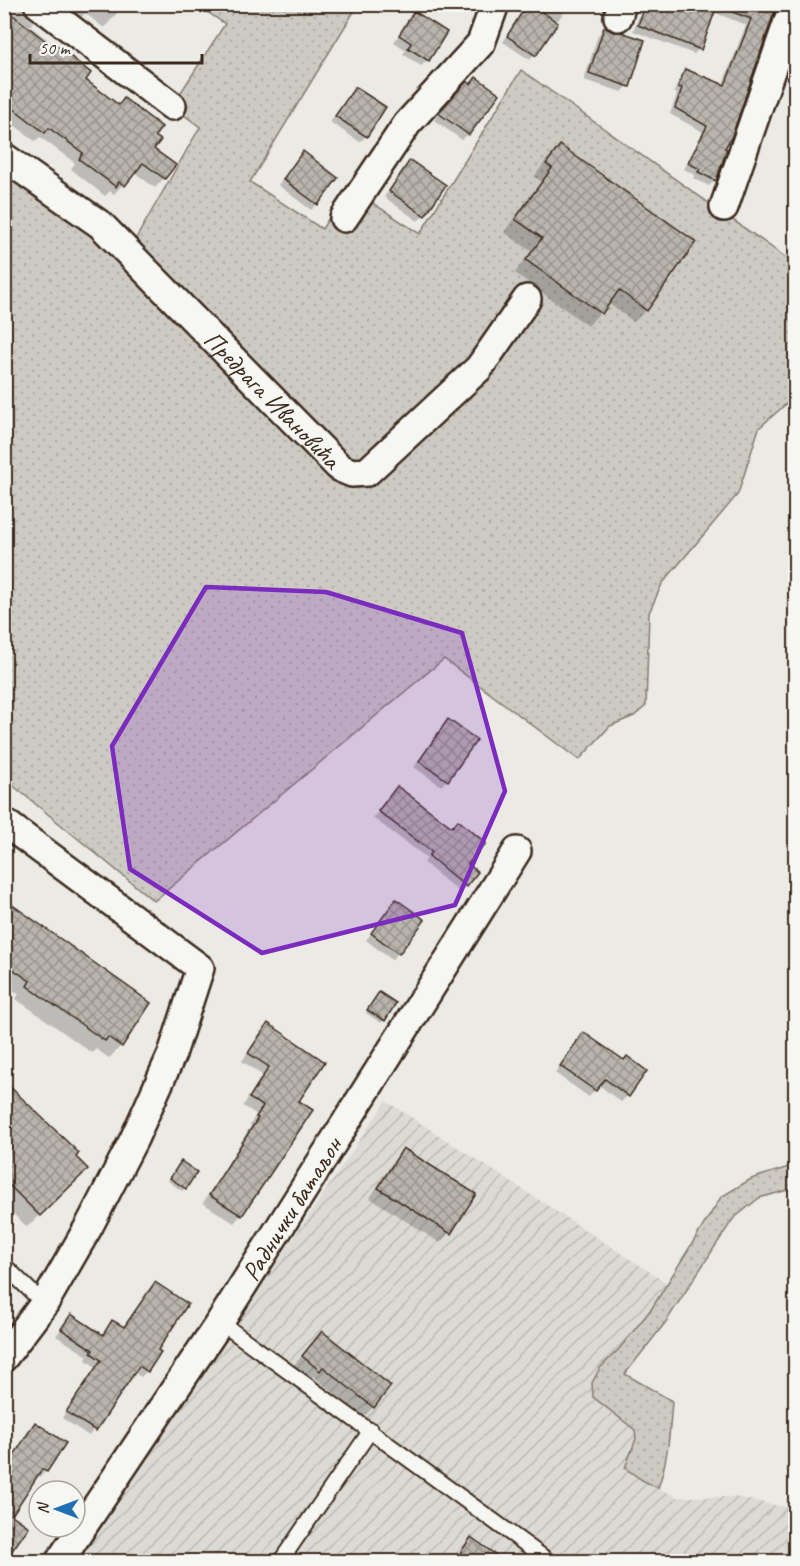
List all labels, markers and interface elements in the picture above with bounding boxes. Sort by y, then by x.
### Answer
scale bar [30,27,202,65]
text: 50 m [39,37,72,59]
street label: Предрага Ивановића [197,323,349,477]
street label: Раднички батаљон [234,1130,350,1287]
north arrow [27,1479,87,1539]
text: N [33,1501,53,1514]

